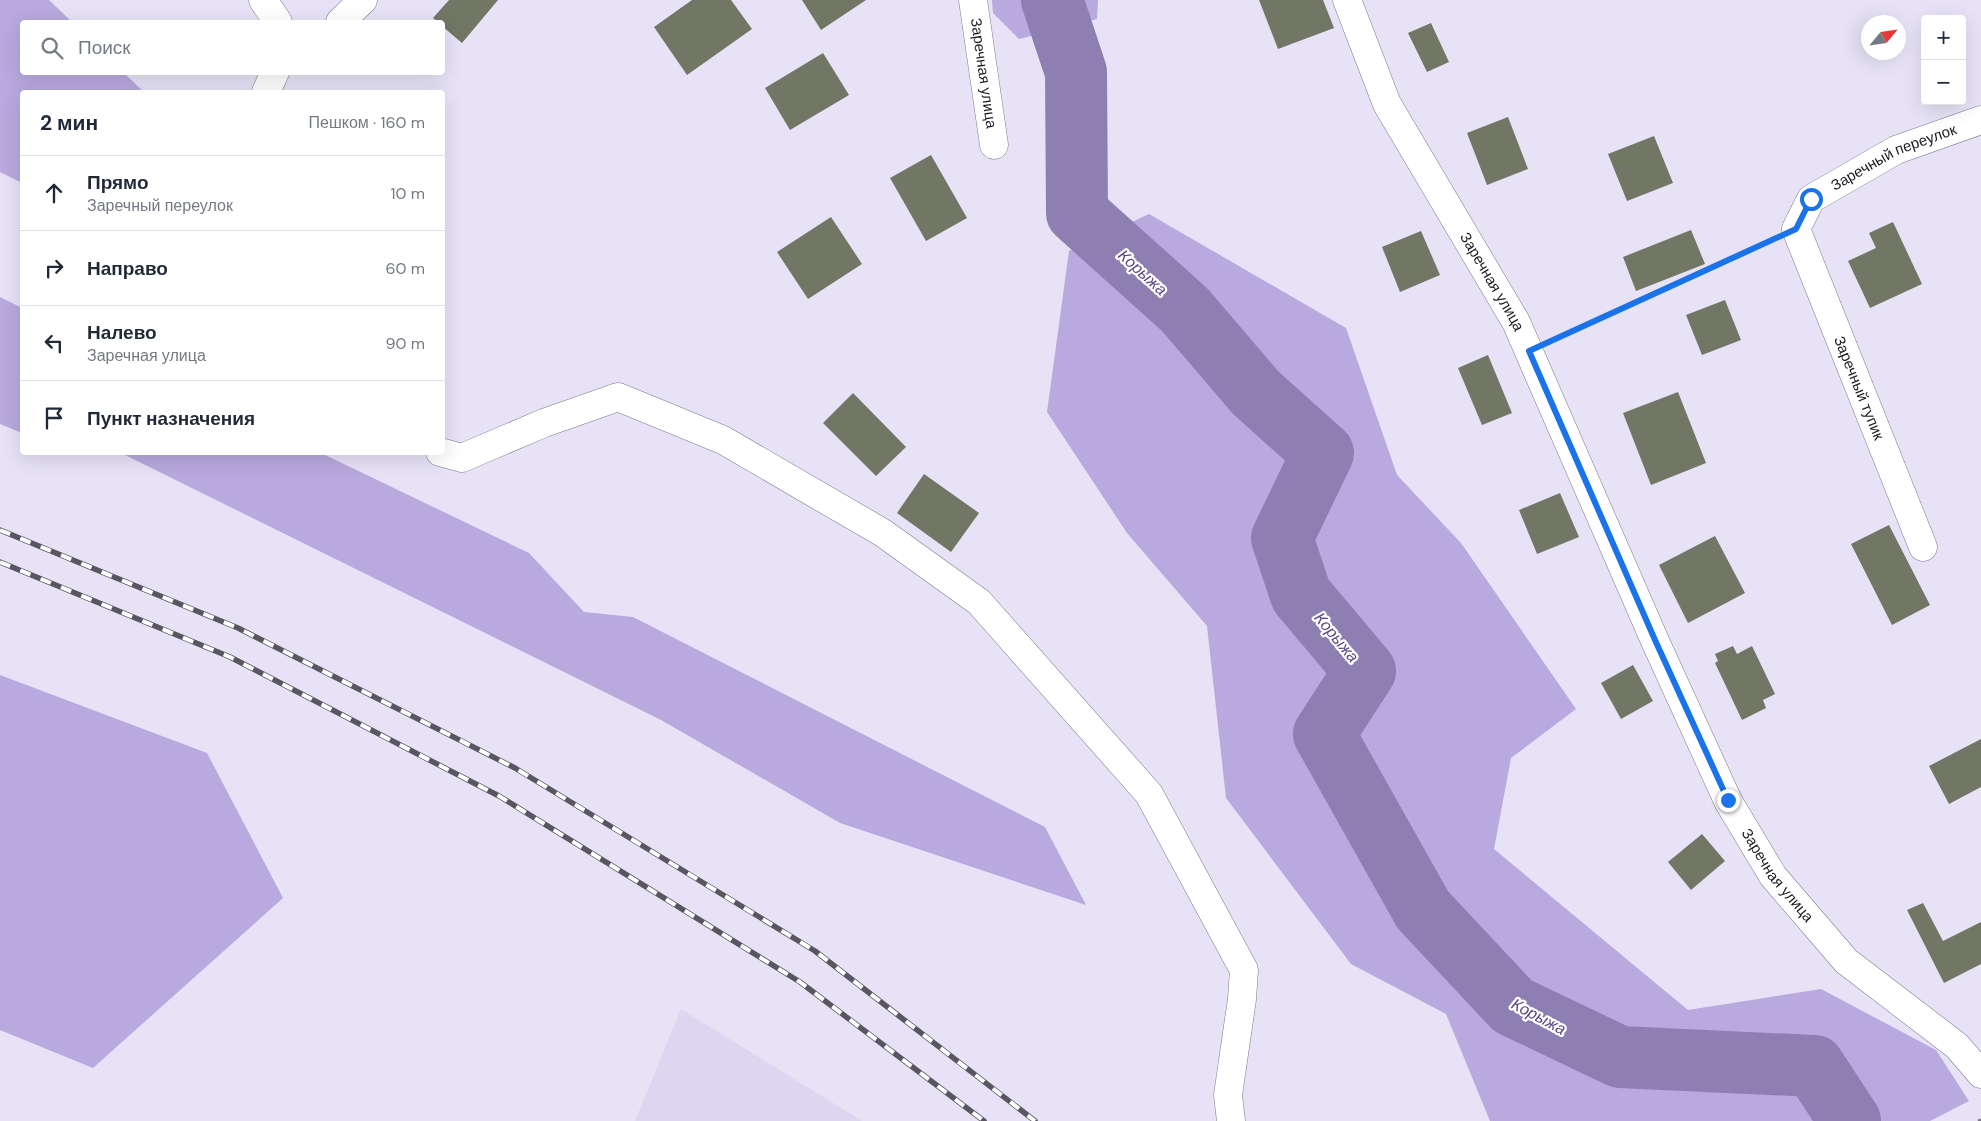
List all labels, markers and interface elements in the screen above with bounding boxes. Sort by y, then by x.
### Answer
north arrow [1861,15,1906,60]
map controls [1921,15,1966,105]
button: + [1921,15,1966,60]
street label: Заречная улица [966,17,1002,130]
search box [20,20,445,75]
icon: search [38,34,66,62]
text: Поиск [78,35,131,60]
button: − [1921,60,1966,105]
text: 2 мин [40,109,98,137]
text: Пешком · 160 m [309,112,425,133]
street label: Заречный переулок [1827,119,1960,195]
text: Прямо [87,170,149,195]
icon: ahead [40,179,68,207]
text: 10 m [391,183,425,204]
route start [1800,188,1823,211]
text: Заречный переулок [87,195,233,216]
street label: Заречная улица [1455,229,1529,335]
water label: Корыжа [1114,245,1172,300]
icon: right [40,254,68,282]
text: Направо [87,256,168,281]
text: 60 m [385,258,425,279]
text: Налево [87,320,157,345]
icon: left [40,329,68,357]
text: 90 m [385,333,425,354]
street label: Заречный тупик [1829,333,1889,443]
text: Заречная улица [87,345,206,366]
icon: arrive [40,404,68,432]
text: Пункт назначения [87,406,255,431]
water label: Корыжа [1310,608,1364,667]
route end [1717,789,1740,812]
street label: Заречная улица [1737,825,1819,927]
water label: Корыжа [1508,993,1570,1040]

